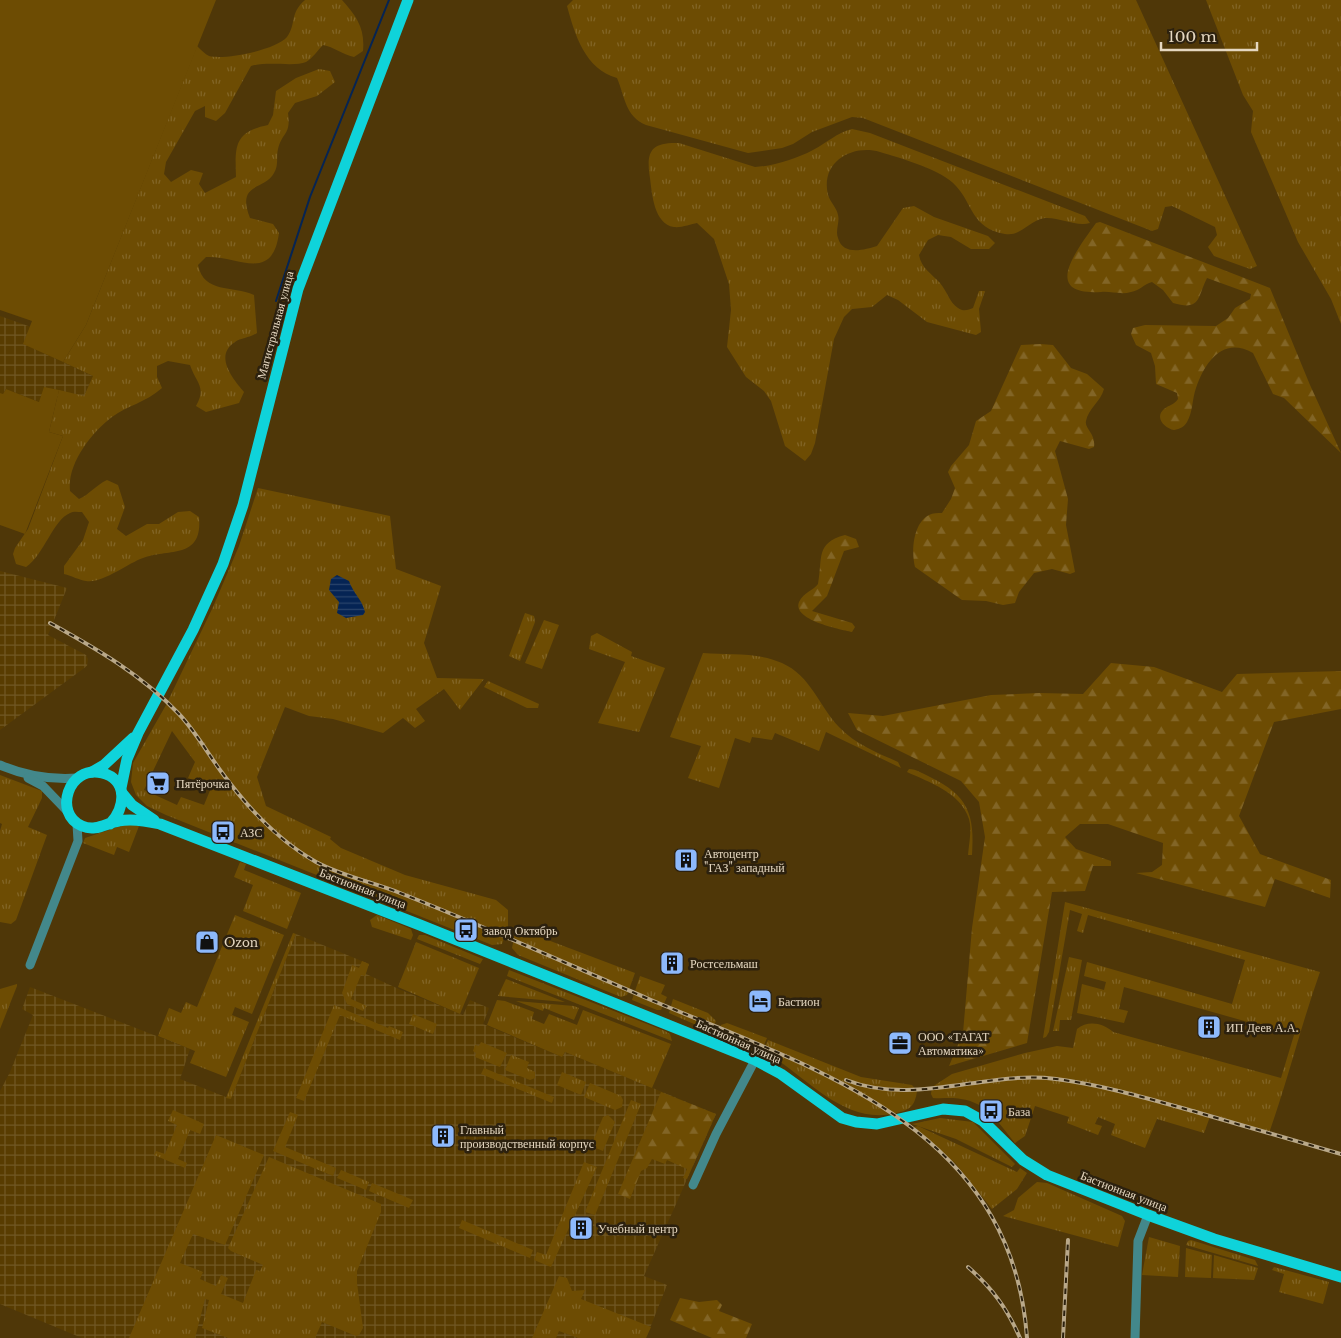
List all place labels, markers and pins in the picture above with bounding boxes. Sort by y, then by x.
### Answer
supermarket icon: Пятёрочка [145,770,171,796]
place label: Пятёрочка [176,776,230,791]
bus stop icon: АЗС [210,819,236,845]
place label: АЗС [240,825,262,840]
place label: Автоцентр "ГАЗ" западный [704,846,785,875]
building icon: Автоцентр "ГАЗ" западный [673,847,699,873]
bus stop icon: завод Октябрь [453,917,479,943]
place label: завод Октябрь [484,923,558,938]
shop icon: Ozon [194,929,220,955]
place label: Ozon [224,935,258,950]
building icon: Ростсельмаш [659,950,685,976]
place label: Ростсельмаш [690,956,758,971]
hotel icon: Бастион [747,988,773,1014]
place label: Бастион [778,994,820,1009]
building icon: ИП Деев А.А. [1196,1014,1222,1040]
place label: ИП Деев А.А. [1226,1020,1299,1035]
place label: ООО «ТАГАТ Автоматика» [918,1029,990,1058]
office icon: ООО «ТАГАТ Автоматика» [887,1030,913,1056]
bus stop icon: База [978,1098,1004,1124]
place label: База [1008,1104,1031,1119]
place label: Главный производственный корпус [460,1122,594,1151]
building icon: Главный производственный корпус [430,1123,456,1149]
building icon: Учебный центр [568,1215,594,1241]
place label: Учебный центр [598,1221,678,1236]

